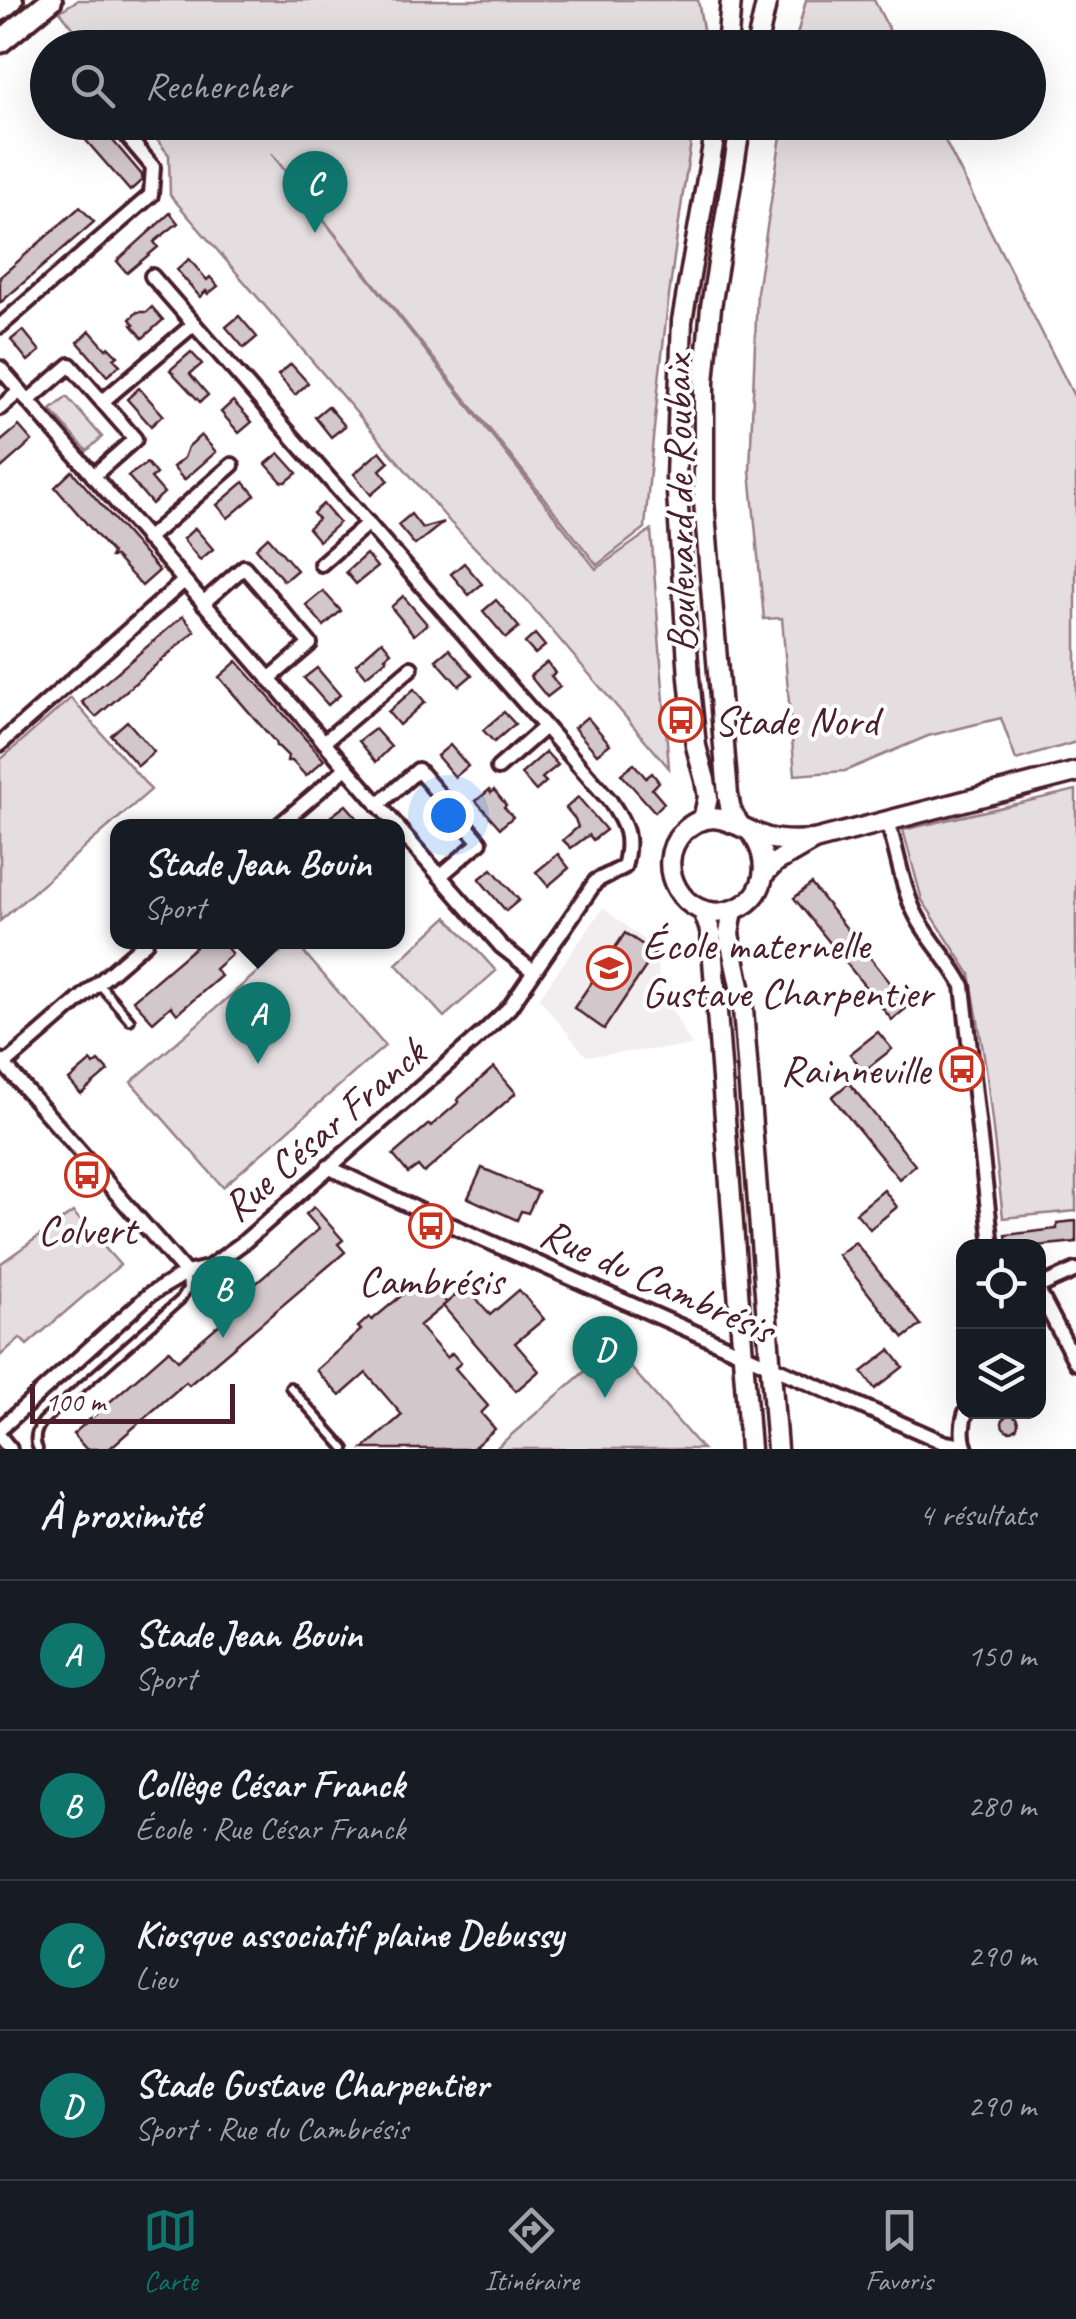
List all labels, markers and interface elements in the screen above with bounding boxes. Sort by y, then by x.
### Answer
search box [30,30,1046,140]
icon: search [65,58,120,113]
text: Rechercher [145,62,291,109]
pin: C [282,150,348,233]
street label: Boulevard de Roubaix [650,351,709,653]
place label: Stade Nord [714,695,885,748]
bus stop icon: Stade Nord [658,697,704,743]
your location [423,790,474,841]
popup [110,819,405,949]
text: Stade Jean Bouin [144,840,371,887]
text: Sport [144,887,205,928]
place label: École maternelle Gustave Charpentier [642,919,935,1020]
school or university icon: École maternelle Gustave Charpentier [586,945,632,991]
pin: A [226,982,290,1064]
street label: Rue César Franck [211,1026,439,1233]
place label: Rainneville [781,1044,932,1097]
bus stop icon: Rainneville [939,1046,985,1092]
bus stop icon: Colvert [64,1152,110,1198]
bus stop icon: Cambrésis [408,1203,454,1249]
place label: Colvert [38,1204,140,1257]
street label: Rue du Cambrésis [532,1206,786,1358]
map controls [956,1239,1046,1419]
button: locate [956,1239,1046,1329]
place label: Cambrésis [358,1255,507,1308]
pin: B [190,1256,256,1338]
pin: D [572,1316,638,1398]
button: layers [956,1329,1046,1419]
scale bar [30,1379,235,1424]
text: 100 m [45,1384,105,1419]
text: À proximité [40,1488,200,1541]
text: 4 résultats [919,1494,1036,1535]
text: Stade Jean Bouin [135,1611,362,1658]
text: A [64,1635,81,1676]
text: 150 m [967,1635,1036,1676]
text: Sport [135,1658,196,1699]
text: Collège César Franck [135,1761,404,1808]
text: B [64,1785,81,1826]
text: 280 m [967,1785,1036,1826]
text: École · Rue César Franck [135,1808,405,1849]
text: Kiosque associatif plaine Debussy [135,1911,563,1958]
text: C [65,1935,80,1976]
text: 290 m [967,1935,1036,1976]
text: Lieu [135,1958,177,1999]
text: Stade Gustave Charpentier [135,2061,488,2108]
text: D [63,2085,82,2126]
text: 290 m [967,2085,1036,2126]
text: Sport · Rue du Cambrésis [135,2108,408,2149]
tab: Carte [143,2203,198,2298]
tab: Itinéraire [484,2203,579,2298]
tab: Favoris [865,2203,933,2298]

